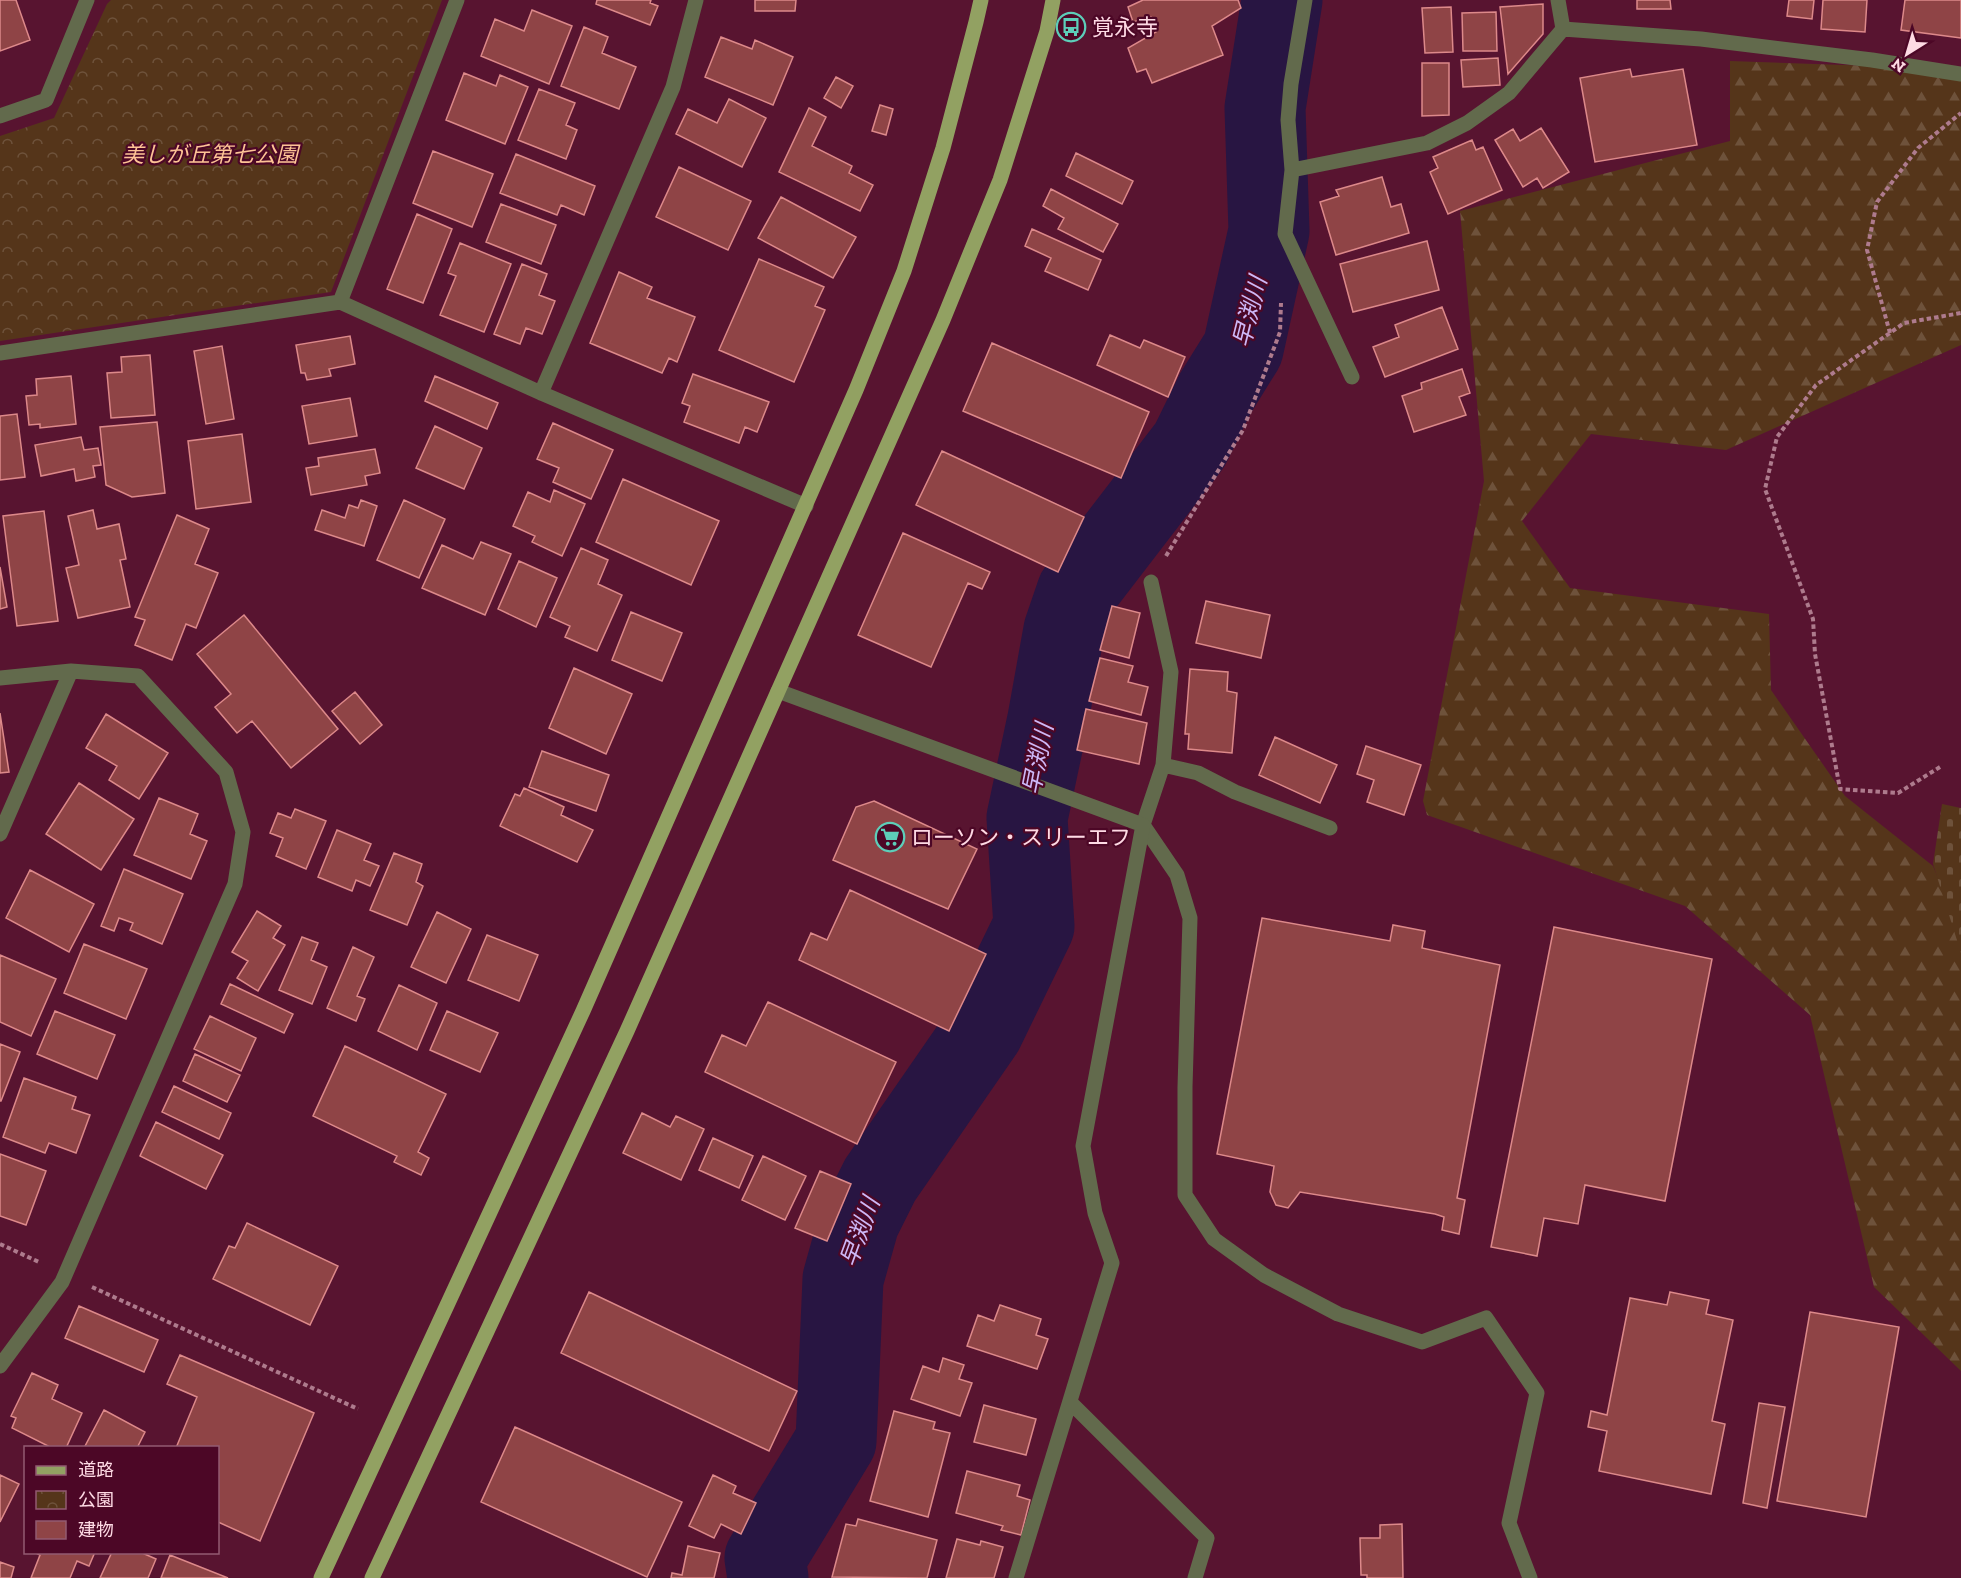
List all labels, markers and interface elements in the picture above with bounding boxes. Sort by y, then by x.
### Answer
bus stop icon: 覚永寺 [1055,11,1087,43]
place label: 覚永寺 [1092,14,1158,41]
north arrow [1877,24,1937,84]
text: N [1888,54,1909,77]
park label: 美しが丘第七公園 [122,141,301,168]
water label: 早渕川 [1227,271,1273,350]
water label: 早渕川 [1016,718,1059,797]
supermarket icon: ローソン・スリーエフ [874,821,906,853]
place label: ローソン・スリーエフ [911,824,1131,851]
water label: 早渕川 [834,1190,886,1271]
legend [24,1446,219,1554]
text: 道路 [78,1459,114,1481]
text: 公園 [78,1489,114,1511]
text: 建物 [78,1519,114,1541]

